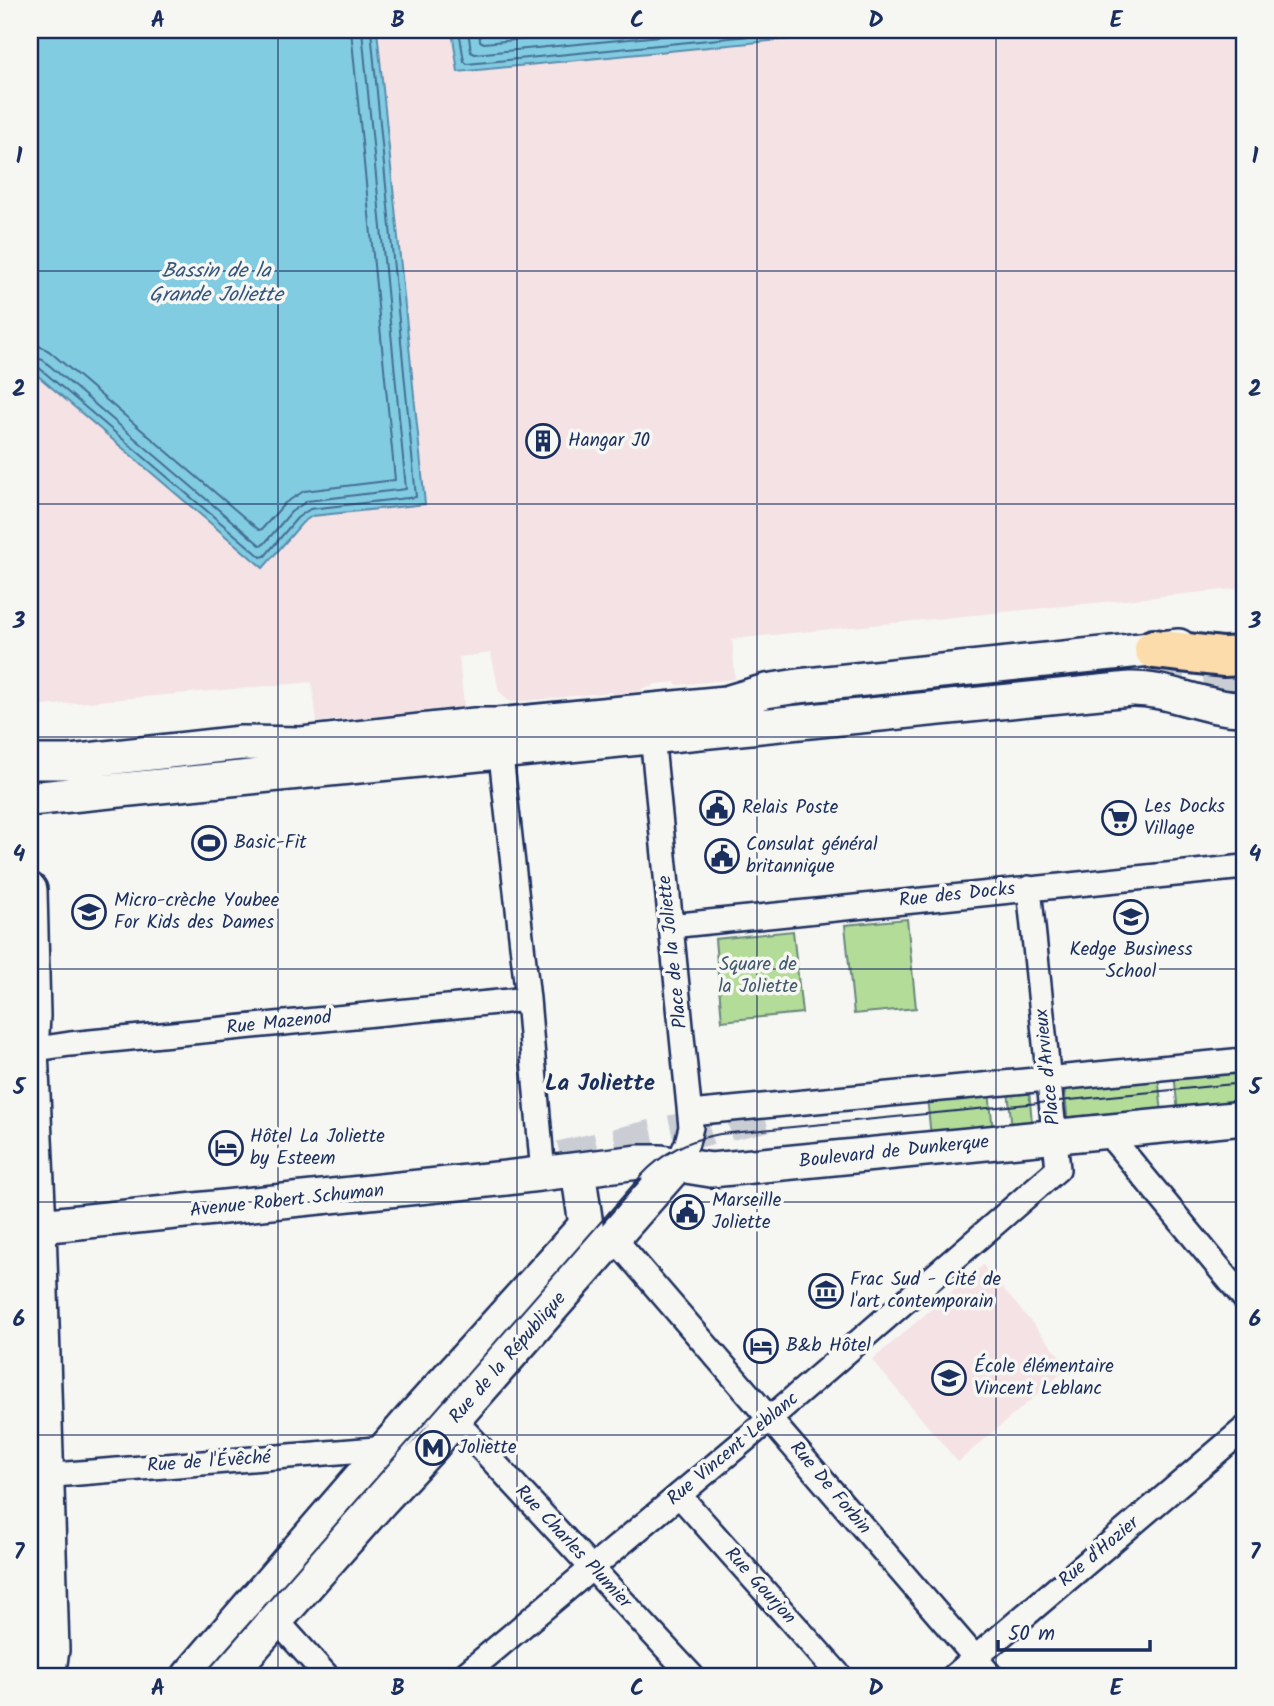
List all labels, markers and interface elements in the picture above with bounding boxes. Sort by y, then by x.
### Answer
text: A [151,3,165,39]
text: B [391,3,405,39]
text: C [630,3,644,39]
text: D [868,3,884,39]
text: E [1110,3,1124,39]
text: 1 [16,139,23,175]
text: 1 [1252,139,1259,175]
water label: Bassin de la Grande Joliette [149,255,285,312]
text: 2 [12,372,26,408]
text: 2 [1248,372,1262,408]
building icon: Hangar J0 [524,422,562,460]
place label: Hangar J0 [568,426,650,456]
text: 3 [12,604,26,640]
text: 3 [1248,604,1262,640]
public building icon: Relais Poste [698,789,736,827]
place label: Les Docks Village [1144,792,1225,844]
place label: Relais Poste [742,793,839,823]
supermarket icon: Les Docks Village [1100,799,1138,837]
sports icon: Basic-Fit [190,824,228,862]
place label: Basic-Fit [234,828,307,858]
place label: Consulat général britannique [746,830,878,882]
text: 4 [13,837,26,873]
public building icon: Consulat général britannique [703,837,741,875]
text: 4 [1249,837,1262,873]
street label: Place de la Joliette [650,873,696,1030]
street label: Rue des Docks [898,874,1016,916]
place label: Micro-crèche Youbee For Kids des Dames [114,886,280,938]
school or university icon: Micro-crèche Youbee For Kids des Dames [70,893,108,931]
school or university icon: Kedge Business School [1112,898,1150,936]
place label: Kedge Business School [1069,935,1193,987]
park label: Square de la Joliette [718,950,798,1002]
street label: Rue Mazenod [225,1003,334,1043]
street label: Place d'Arvieux [1027,1006,1069,1127]
district label: La Joliette [545,1066,655,1102]
text: 5 [12,1070,27,1106]
text: 5 [1248,1070,1263,1106]
place label: Hôtel La Joliette by Esteem [250,1122,385,1174]
street label: Boulevard de Dunkerque [797,1127,991,1177]
hotel icon: Hôtel La Joliette by Esteem [207,1129,245,1167]
street label: Avenue Robert Schuman [188,1176,386,1226]
place label: Marseille Joliette [712,1186,782,1238]
public building icon: Marseille Joliette [668,1193,706,1231]
place label: Frac Sud - Cité de l'art contemporain [850,1265,1002,1317]
museum icon: Frac Sud - Cité de l'art contemporain [807,1272,845,1310]
street label: Rue de la République [442,1285,574,1431]
text: 6 [13,1302,25,1338]
text: 6 [1249,1302,1261,1338]
hotel icon: B&b Hôtel [742,1327,780,1365]
place label: B&b Hôtel [786,1331,871,1361]
place label: École élémentaire Vincent Leblanc [974,1352,1114,1404]
school or university icon: École élémentaire Vincent Leblanc [930,1359,968,1397]
street label: Rue Vincent Leblanc [660,1385,806,1513]
metro station icon: Joliette [414,1429,452,1467]
place label: Joliette [458,1433,517,1463]
street label: Rue De Forbin [782,1435,878,1541]
street label: Rue de l'Évêché [146,1443,273,1481]
street label: Rue Charles Plumier [507,1478,640,1617]
street label: Rue d'Hozier [1052,1508,1147,1595]
text: 7 [14,1535,26,1571]
text: 7 [1250,1535,1262,1571]
street label: Rue Gourjon [717,1540,803,1632]
scale bar [998,1608,1150,1652]
text: 50 m [1008,1618,1055,1651]
text: A [151,1671,165,1706]
text: B [391,1671,405,1706]
text: C [630,1671,644,1706]
text: D [868,1671,884,1706]
text: E [1110,1671,1124,1706]

